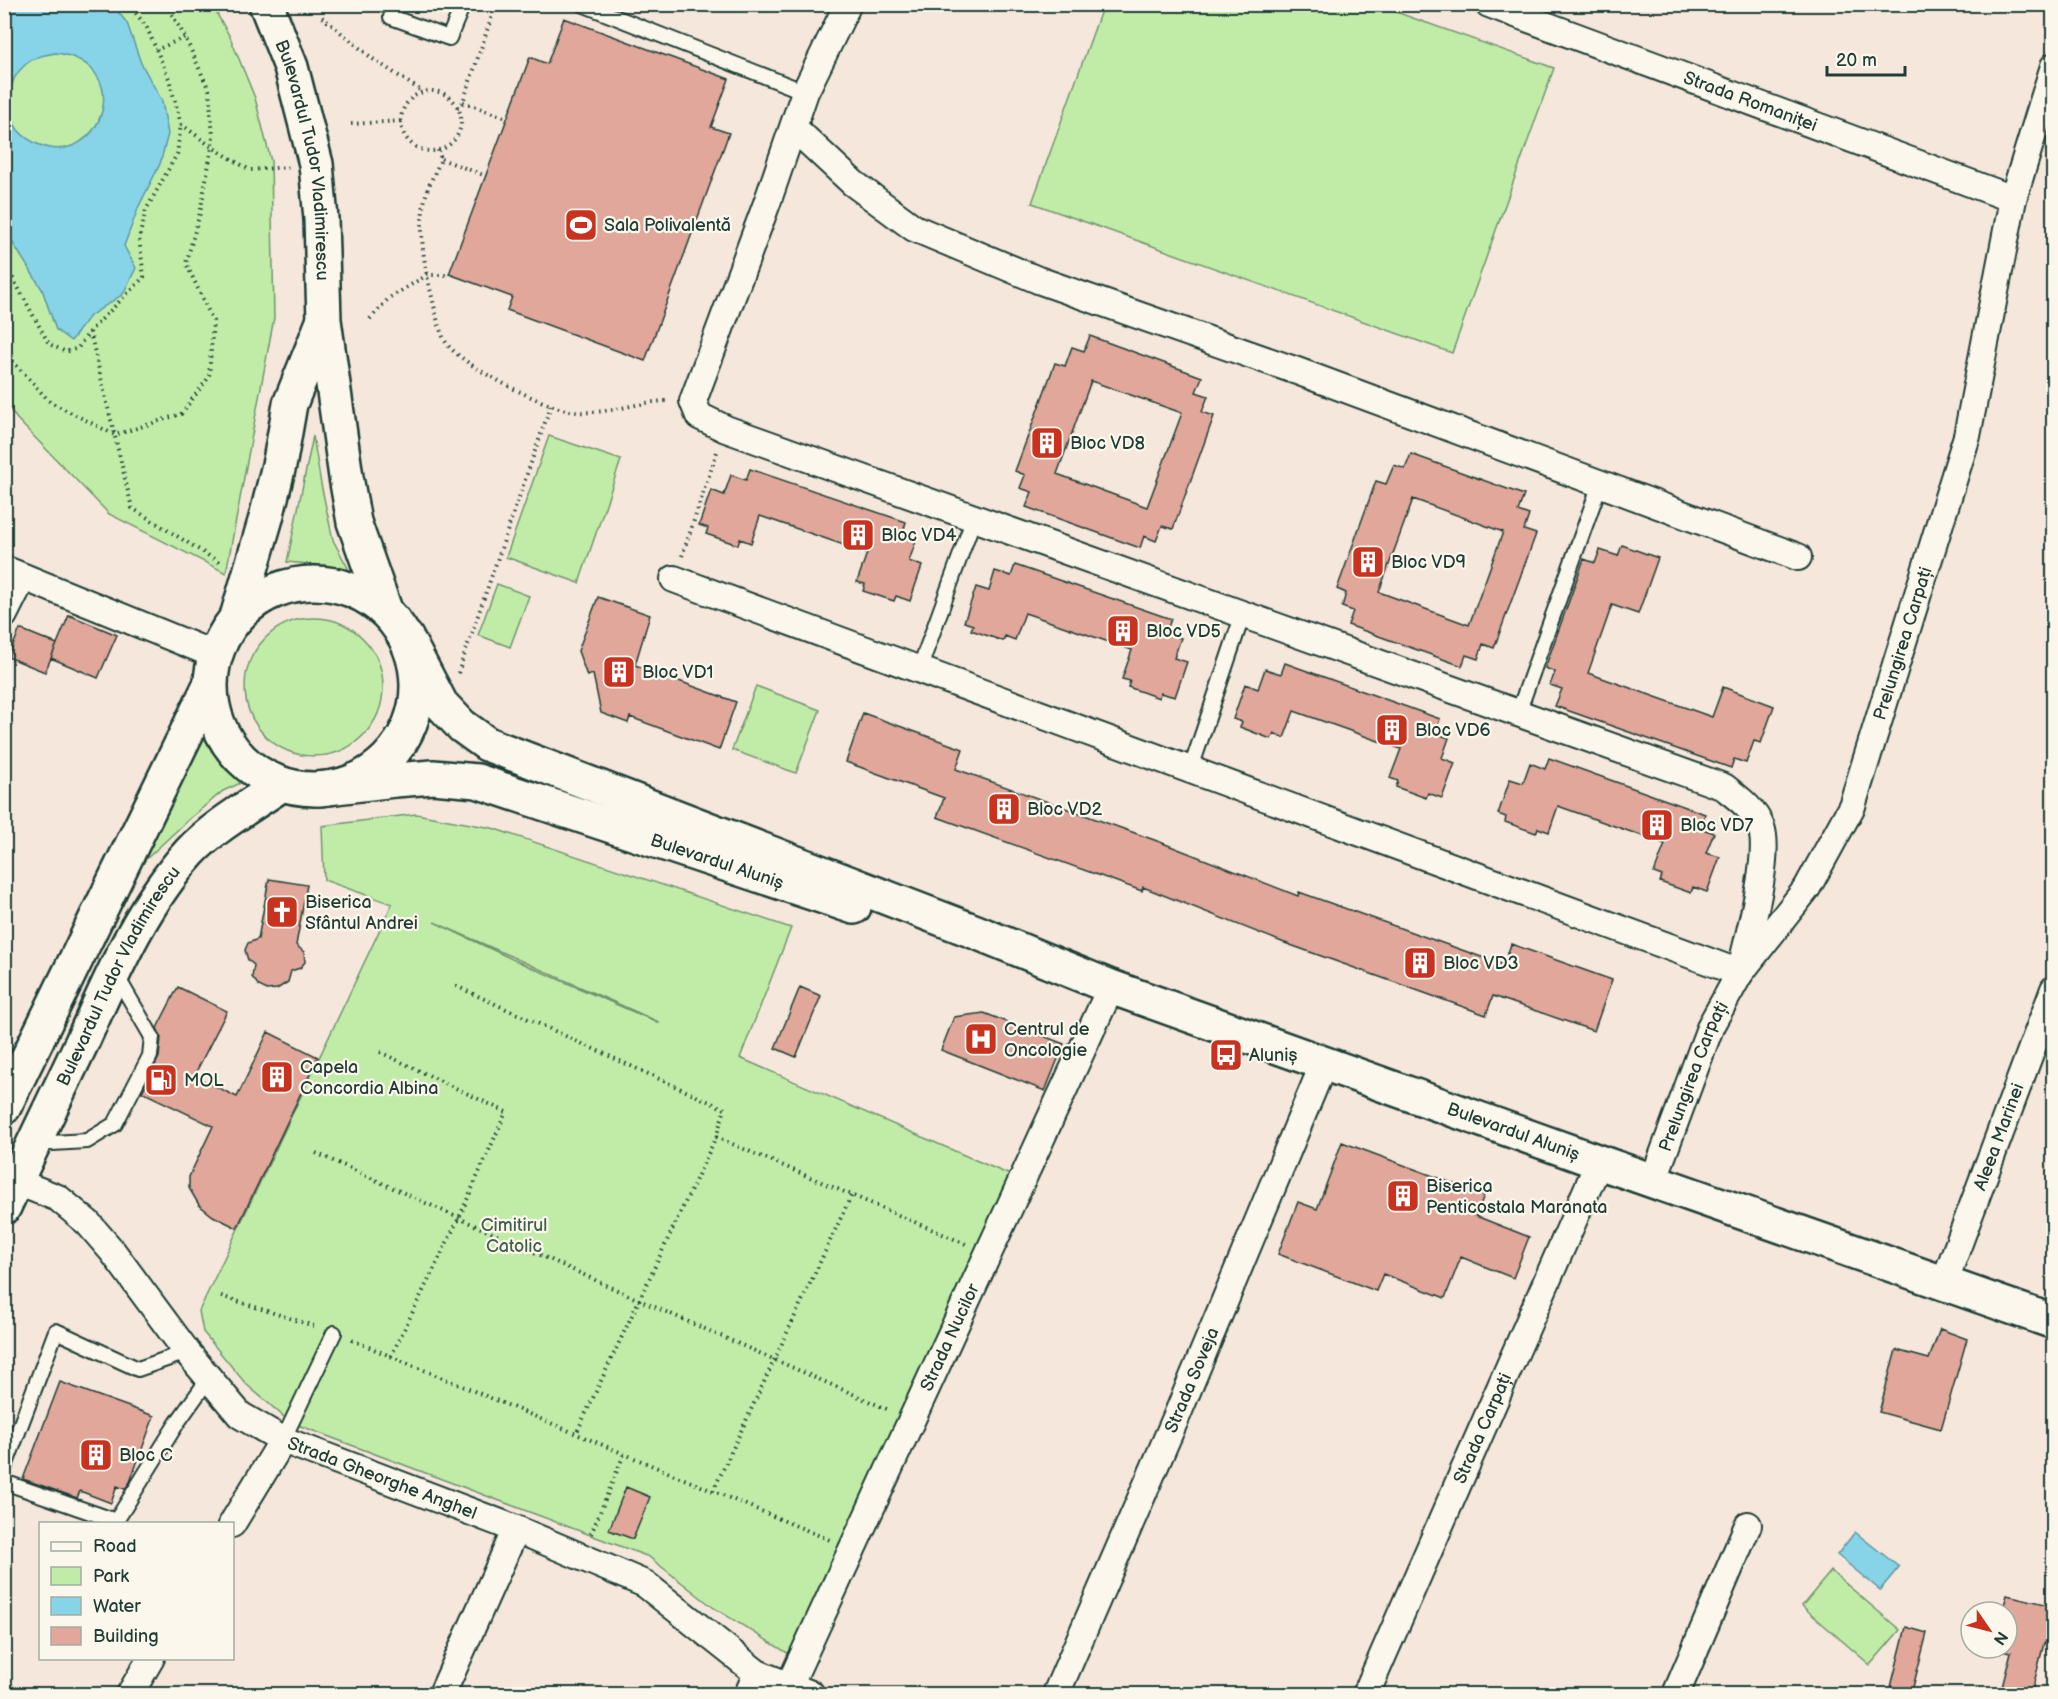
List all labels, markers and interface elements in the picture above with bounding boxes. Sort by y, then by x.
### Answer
street label: Bulevardul Tudor Vladimirescu [270,37,333,281]
scale bar [1827,39,1905,77]
text: 20 m [1836,50,1877,71]
street label: Strada Romaniței [1680,67,1820,136]
sports icon: Sala Polivalentă [563,207,599,243]
place label: Sala Polivalentă [604,215,731,236]
building icon: Bloc VD8 [1029,425,1065,461]
place label: Bloc VD8 [1070,433,1145,454]
building icon: Bloc VD4 [840,517,876,553]
place label: Bloc VD4 [881,525,957,546]
building icon: Bloc VD9 [1350,544,1386,580]
place label: Bloc VD9 [1391,552,1466,573]
street label: Prelungirea Carpați [1869,564,1937,723]
building icon: Bloc VD5 [1105,613,1141,649]
place label: Bloc VD5 [1146,621,1221,642]
building icon: Bloc VD1 [601,654,637,690]
place label: Bloc VD1 [642,662,714,683]
building icon: Bloc VD6 [1374,712,1410,748]
place label: Bloc VD6 [1415,720,1491,741]
building icon: Bloc VD2 [986,791,1022,827]
place label: Bloc VD2 [1027,799,1103,820]
building icon: Bloc VD7 [1639,807,1675,843]
place label: Bloc VD7 [1680,815,1754,836]
street label: Bulevardul Aluniș [648,830,786,894]
street label: Bulevardul Tudor Vladimirescu [53,862,185,1089]
place label: Biserica Sfântul Andrei [305,892,418,934]
church icon: Biserica Sfântul Andrei [264,894,300,930]
building icon: Bloc VD3 [1402,945,1438,981]
place label: Bloc VD3 [1443,953,1519,974]
street label: Prelungirea Carpați [1655,998,1733,1155]
place label: Centrul de Oncologie [1004,1019,1090,1061]
hospital icon: Centrul de Oncologie [963,1021,999,1057]
bus stop icon: Aluniș [1208,1037,1244,1073]
place label: Aluniș [1249,1045,1297,1066]
place label: Capela Concordia Albina [300,1057,438,1099]
building icon: Capela Concordia Albina [259,1059,295,1095]
fuel station icon: MOL [143,1062,179,1098]
place label: MOL [184,1070,224,1091]
street label: Aleea Marinei [1970,1081,2029,1194]
street label: Bulevardul Aluniș [1444,1098,1582,1165]
place label: Biserica Penticostala Maranata [1426,1176,1608,1218]
building icon: Biserica Penticostala Maranata [1385,1178,1421,1214]
park label: Cimitirul Catolic [481,1215,547,1257]
street label: Strada Nucilor [916,1280,984,1395]
street label: Strada Soveja [1161,1324,1224,1436]
street label: Strada Carpați [1449,1370,1516,1487]
street label: Strada Gheorghe Anghel [285,1433,480,1524]
building icon: Bloc C [78,1437,114,1473]
place label: Bloc C [119,1445,173,1466]
legend [39,1522,234,1660]
text: Road [93,1536,137,1557]
text: Park [93,1566,129,1587]
text: Water [93,1596,141,1617]
north arrow [1959,1600,2019,1660]
text: Building [93,1626,159,1647]
text: N [1989,1627,2011,1648]

